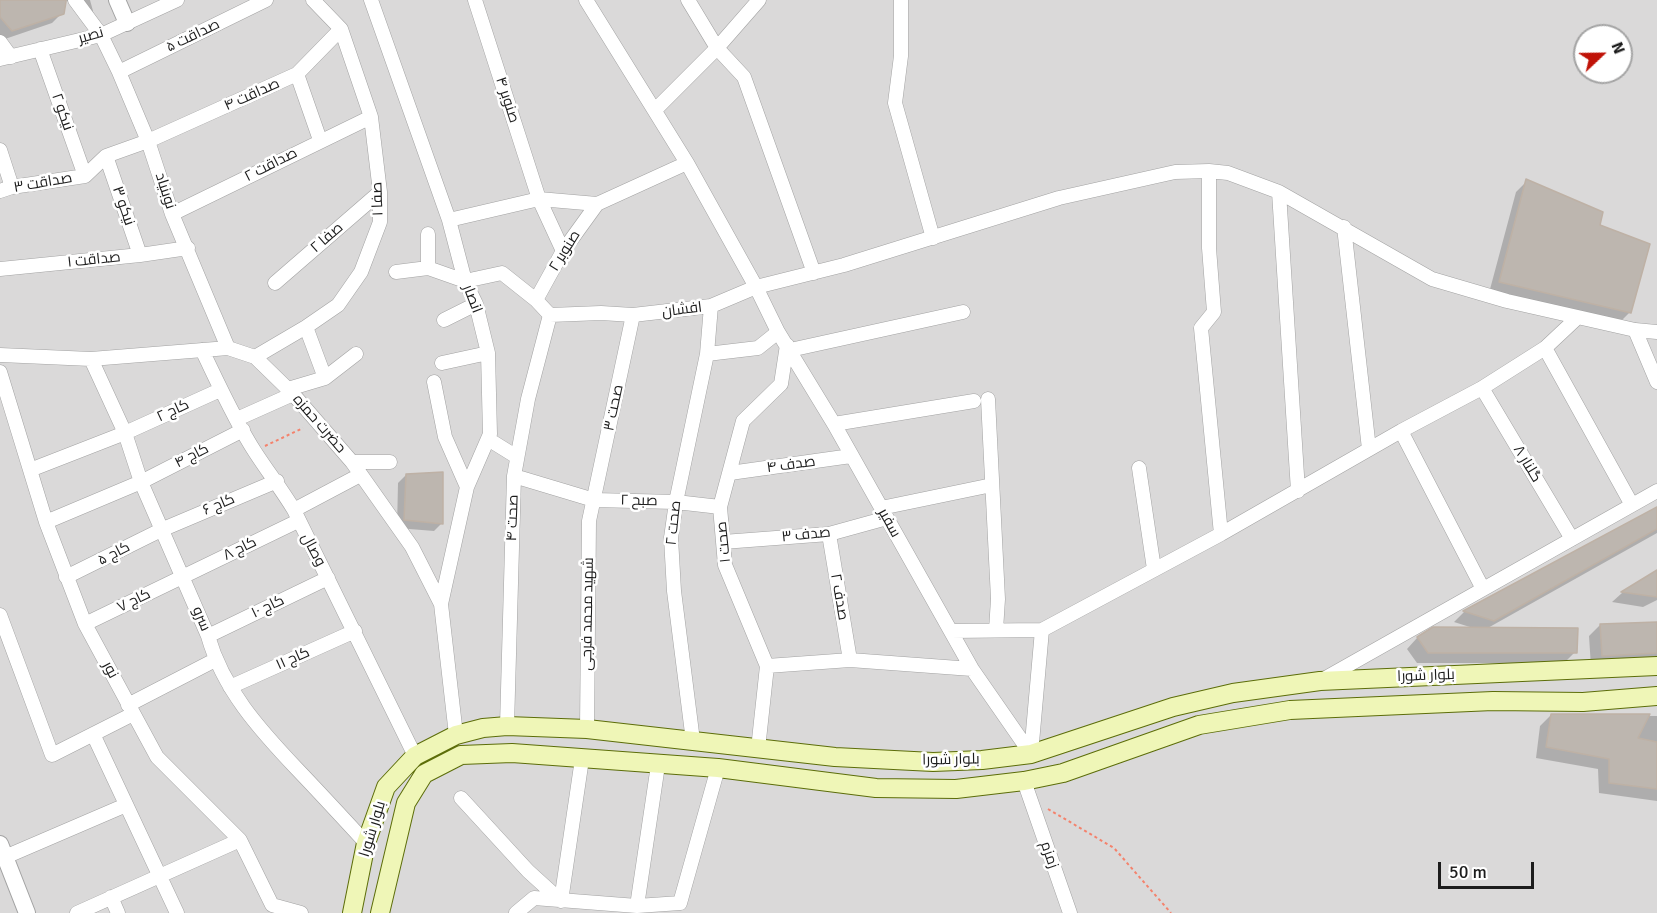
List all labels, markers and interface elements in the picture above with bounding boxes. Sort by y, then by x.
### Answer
street label: صداقت ۵ [163,15,223,57]
street label: نصیر [76,24,106,48]
north arrow [1573,24,1633,84]
text: N [1606,39,1629,57]
street label: صداقت ۴ [221,75,283,115]
street label: صنوبر ۴ [491,75,523,125]
street label: نیکو ۲ [47,91,77,133]
street label: صداقت ۲ [242,144,300,186]
street label: صداقت ۳ [12,169,74,197]
street label: نوبنیاد [151,171,179,211]
street label: صفا ۱ [368,182,388,216]
street label: نیکو ۳ [108,184,138,228]
street label: صفا ۲ [307,219,347,257]
street label: صنوبر ۲ [545,227,585,275]
street label: صداقت ۱ [66,248,122,272]
street label: انصار [458,282,486,316]
street label: افشان [661,299,703,321]
street label: صحت ۳ [600,383,628,433]
street label: حضرت حمزه [289,391,349,457]
street label: کاج ۲ [154,396,192,426]
street label: کاج ۴ [172,440,212,472]
street label: گلنار ۸ [1509,442,1545,486]
street label: صدف ۴ [765,453,817,477]
street label: کاج ۶ [200,490,238,520]
street label: صبح ۲ [620,492,658,510]
street label: صحت ۴ [503,494,523,542]
street label: صحت ۲ [663,500,685,546]
street label: سفیر [874,505,904,541]
street label: صحت ۱ [713,520,735,564]
street label: صدف ۳ [781,523,831,547]
street label: وصال [297,530,329,570]
street label: کاج ۸ [220,533,260,565]
street label: کاج ۵ [95,538,133,570]
street label: شهید محمد فرجی [578,557,598,671]
street label: صدف ۲ [826,572,852,622]
street label: کاج ۷ [114,585,154,617]
street label: کاج ۱۰ [249,591,287,623]
street label: سرو [188,604,214,634]
street label: کاج ۱۱ [273,644,313,674]
street label: نور [98,658,122,682]
street label: بلوار شورا [1397,666,1455,686]
street label: بلوار شورا [922,750,980,770]
street label: بلوار شورا [356,799,390,859]
street label: زمزم [1036,839,1062,871]
scale bar [1441,850,1537,888]
text: 50 m [1449,861,1487,883]

